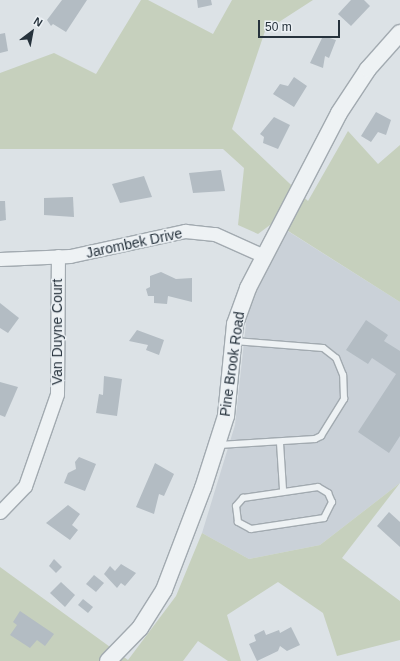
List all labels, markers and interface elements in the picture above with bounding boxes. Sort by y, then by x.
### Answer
north arrow [12,12,52,52]
scale bar [260,12,342,38]
text: N [32,15,45,29]
text: 50 m [265,20,292,34]
street label: Jarombek Drive [84,225,184,261]
street label: Van Duyne Court [49,279,65,385]
street label: Pine Brook Road [216,310,248,418]

